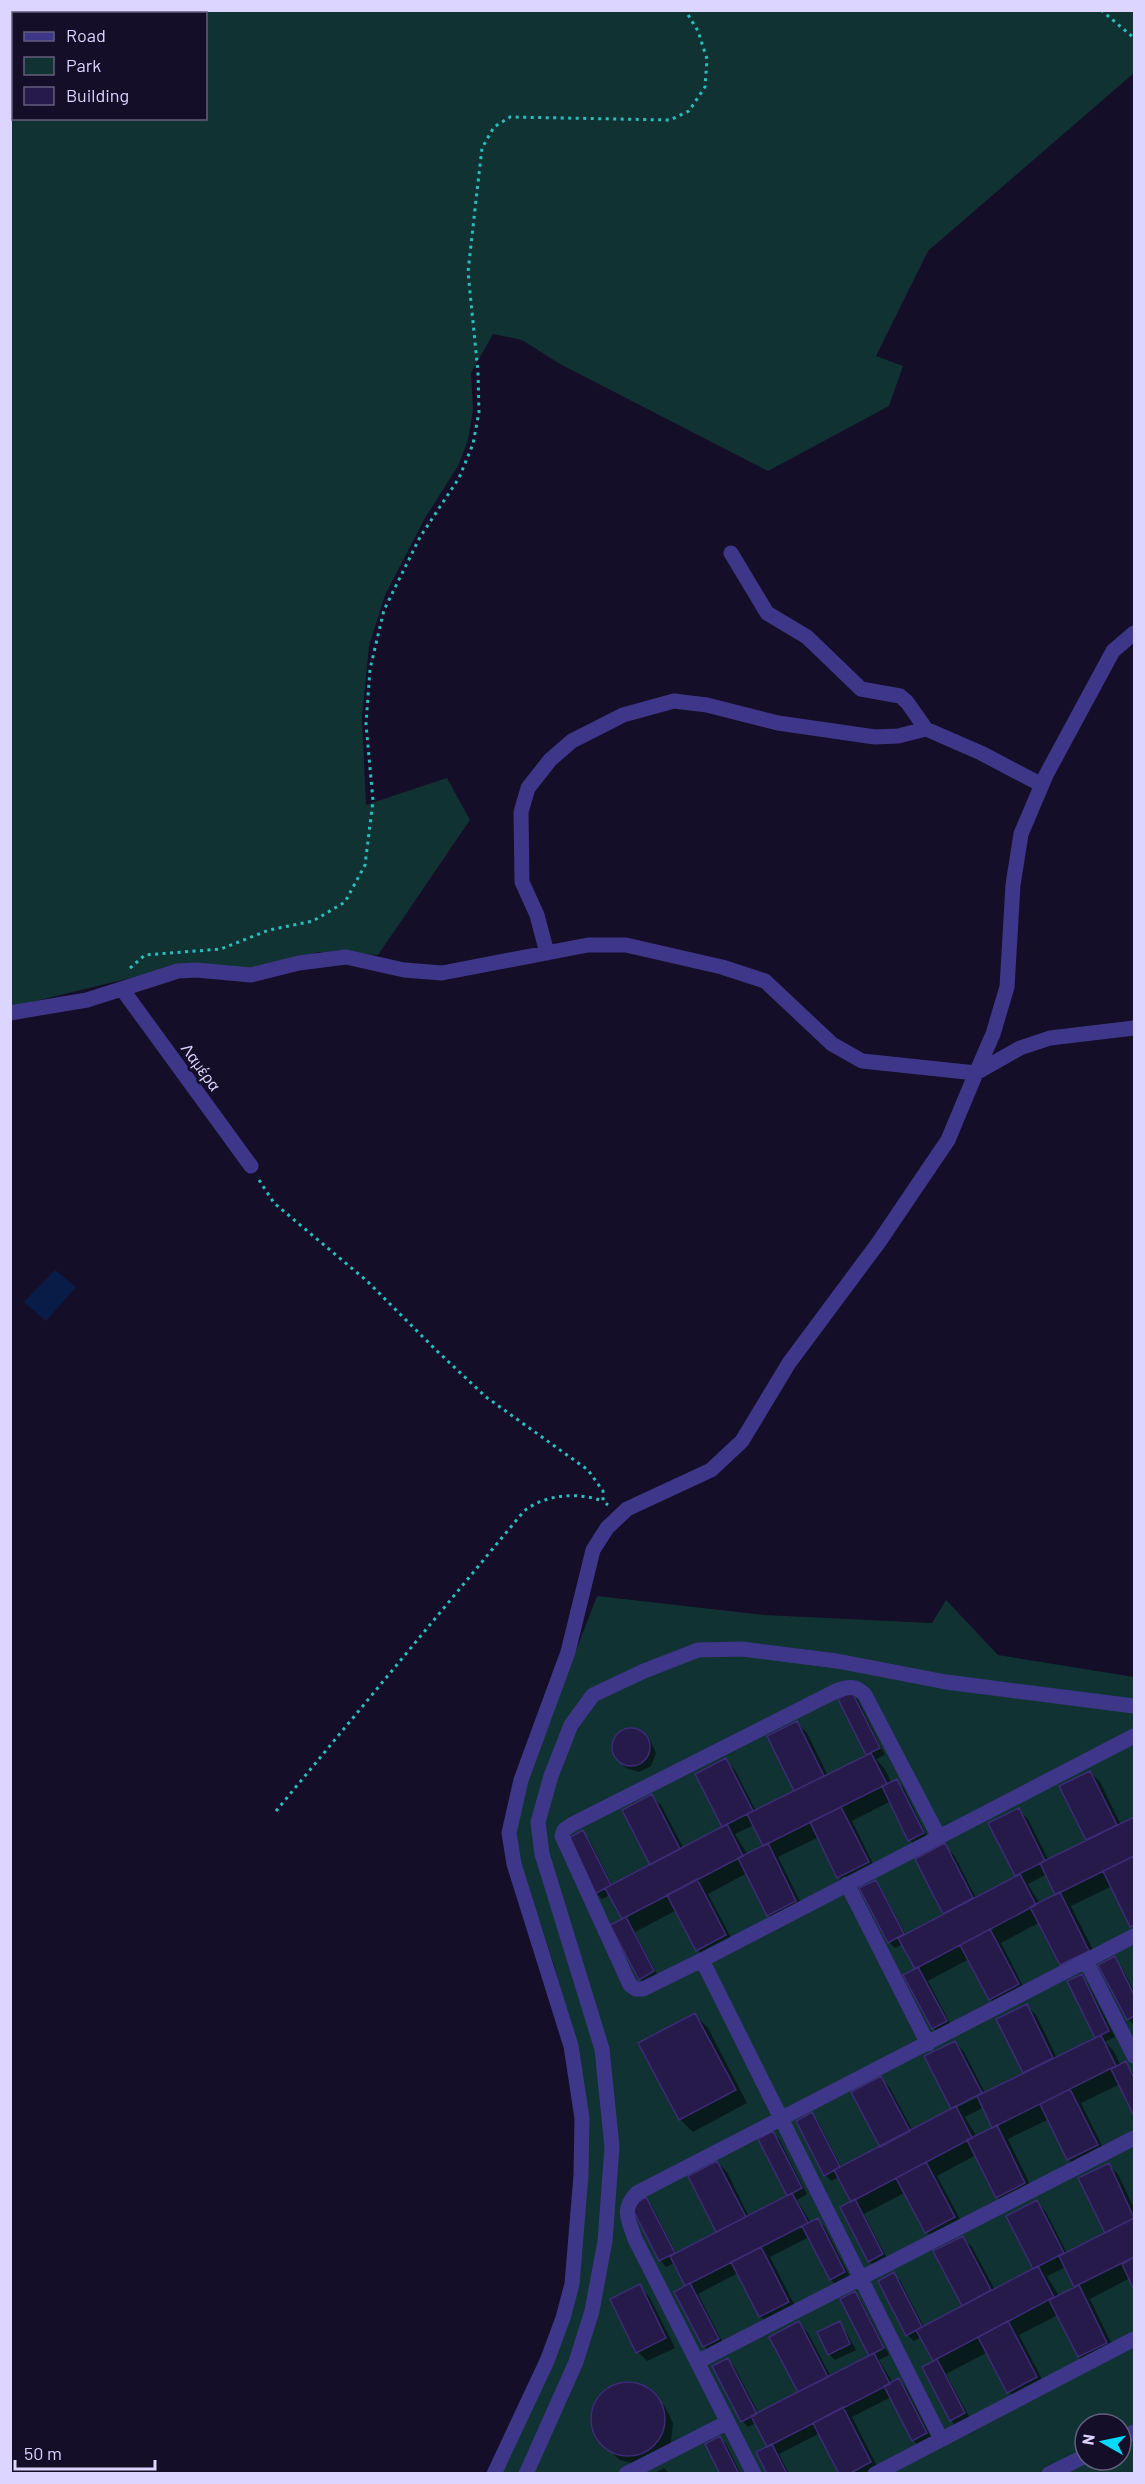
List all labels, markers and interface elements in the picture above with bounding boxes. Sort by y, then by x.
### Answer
legend [12,12,207,120]
text: Road [66,24,106,46]
text: Park [66,54,101,76]
text: Building [66,84,129,106]
street label: Λαμέρα [178,1039,225,1094]
north arrow [1073,2412,1133,2472]
scale bar [15,2433,154,2471]
text: N [1077,2433,1098,2446]
text: 50 m [24,2442,62,2464]

